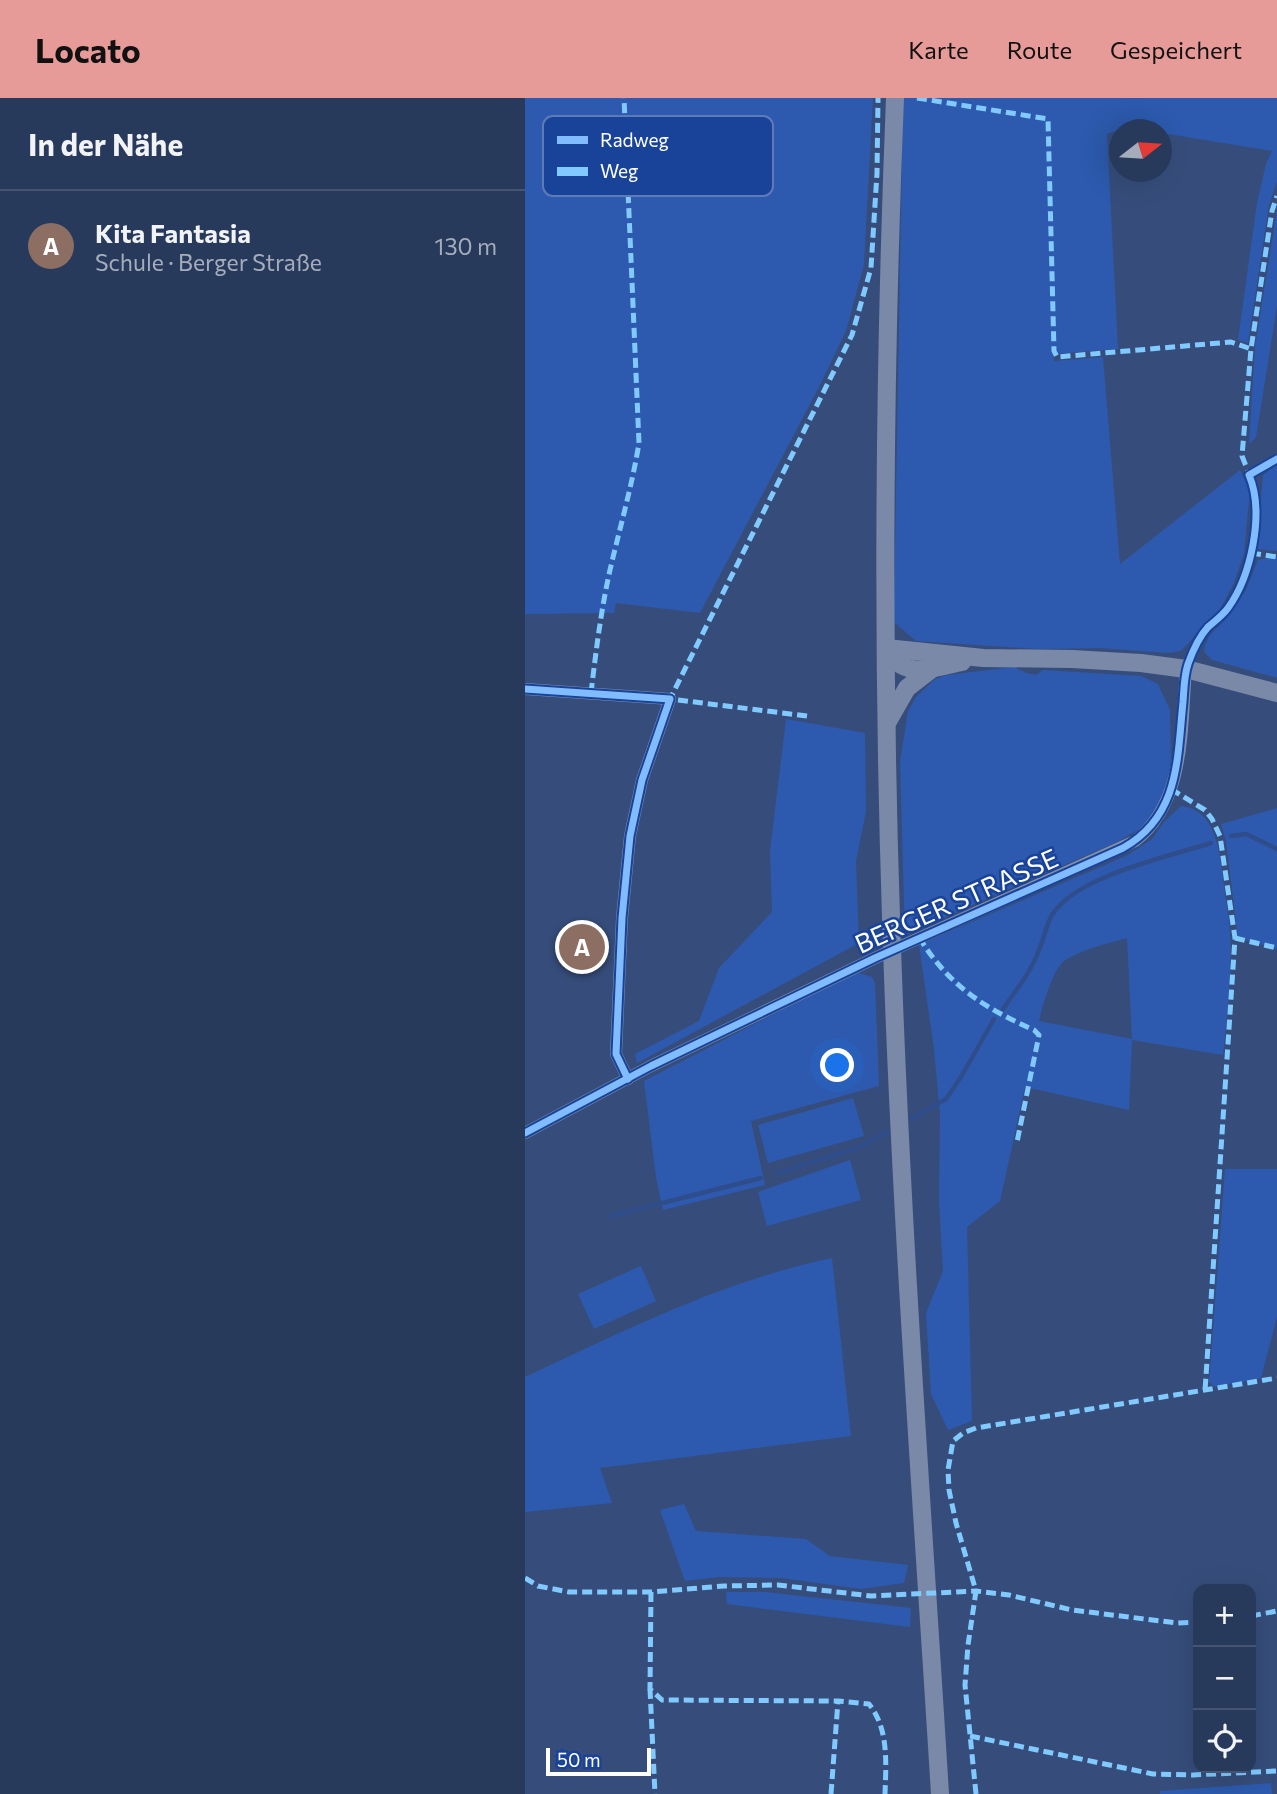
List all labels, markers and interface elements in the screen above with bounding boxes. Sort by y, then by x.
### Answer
text: Locato [35,29,141,70]
text: Karte [908,35,969,64]
text: Route [1007,35,1072,64]
text: Gespeichert [1110,35,1242,64]
legend [543,116,773,196]
north arrow [1109,119,1172,182]
text: In der Nähe [28,125,183,162]
text: Radweg [600,128,669,151]
text: Weg [600,159,638,182]
text: Kita Fantasia [95,217,251,248]
text: A [43,232,59,260]
text: 130 m [435,232,497,260]
text: Schule · Berger Straße [95,248,322,276]
street label: BERGER STRASSE [850,841,1062,959]
pin: A [559,921,605,973]
your location [820,1048,854,1082]
map controls [1193,1584,1256,1773]
button: + [1193,1584,1256,1647]
button: − [1193,1647,1256,1710]
button: locate [1193,1710,1256,1773]
scale bar [546,1745,651,1777]
text: 50 m [557,1748,601,1771]

